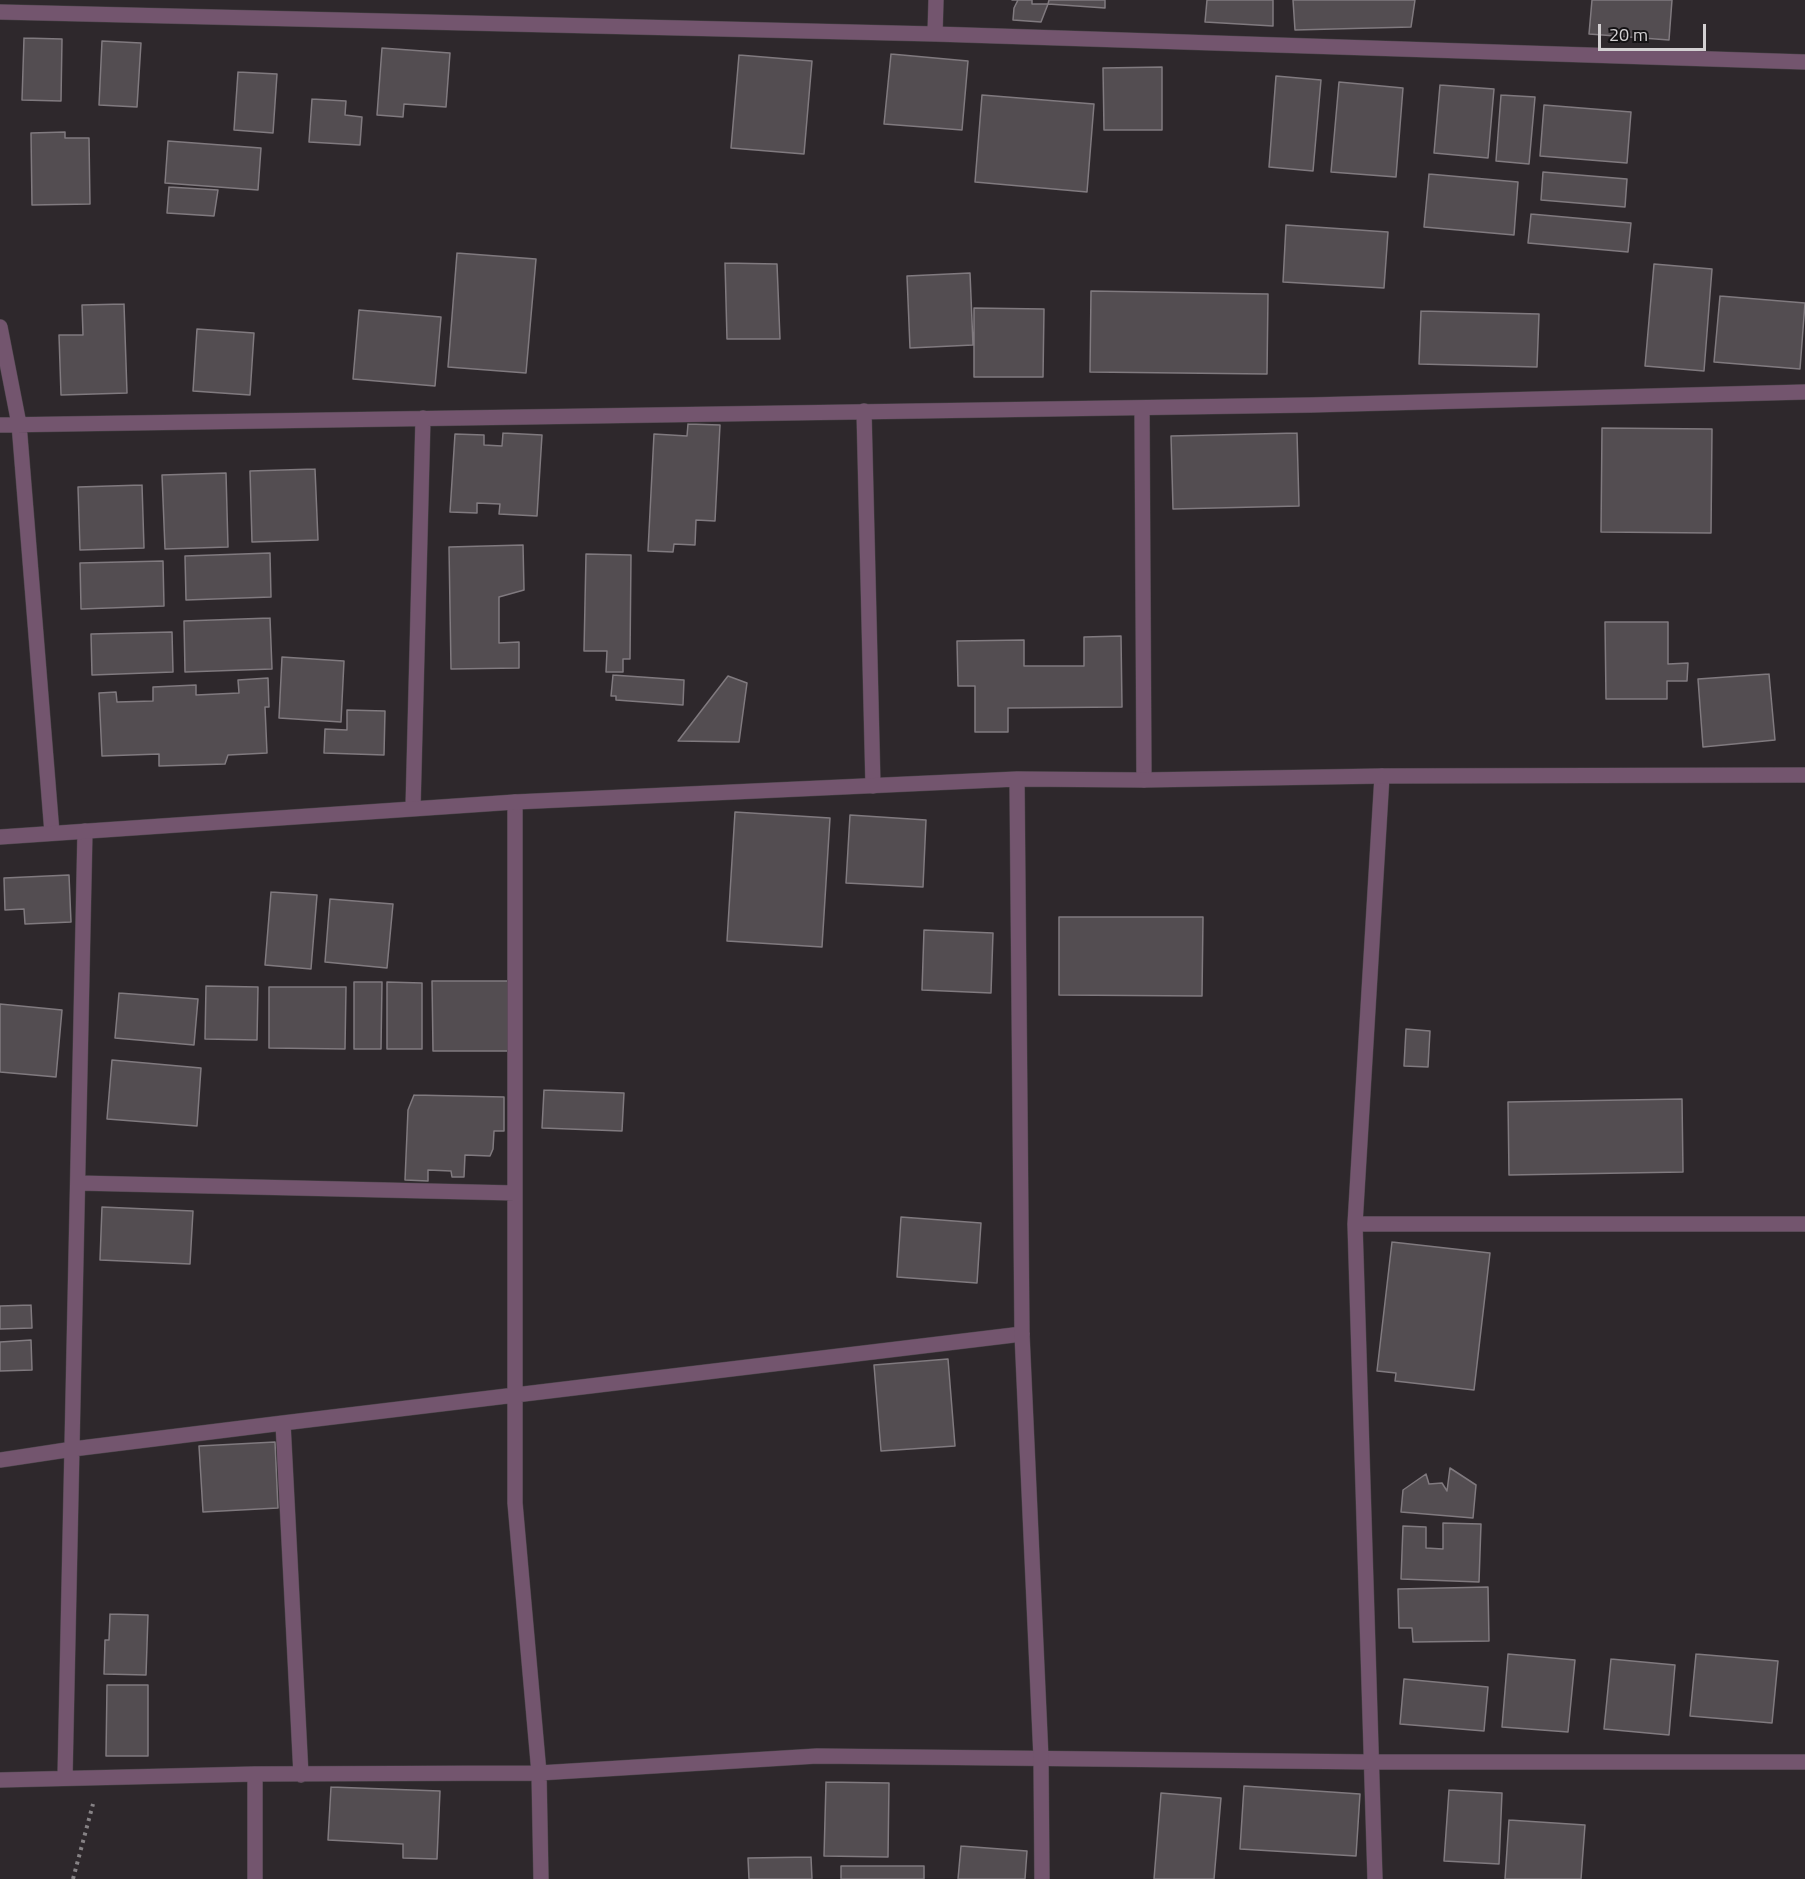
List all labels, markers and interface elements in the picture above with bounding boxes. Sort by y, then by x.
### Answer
scale bar [1601,12,1709,50]
text: 20 m [1609,21,1648,48]

